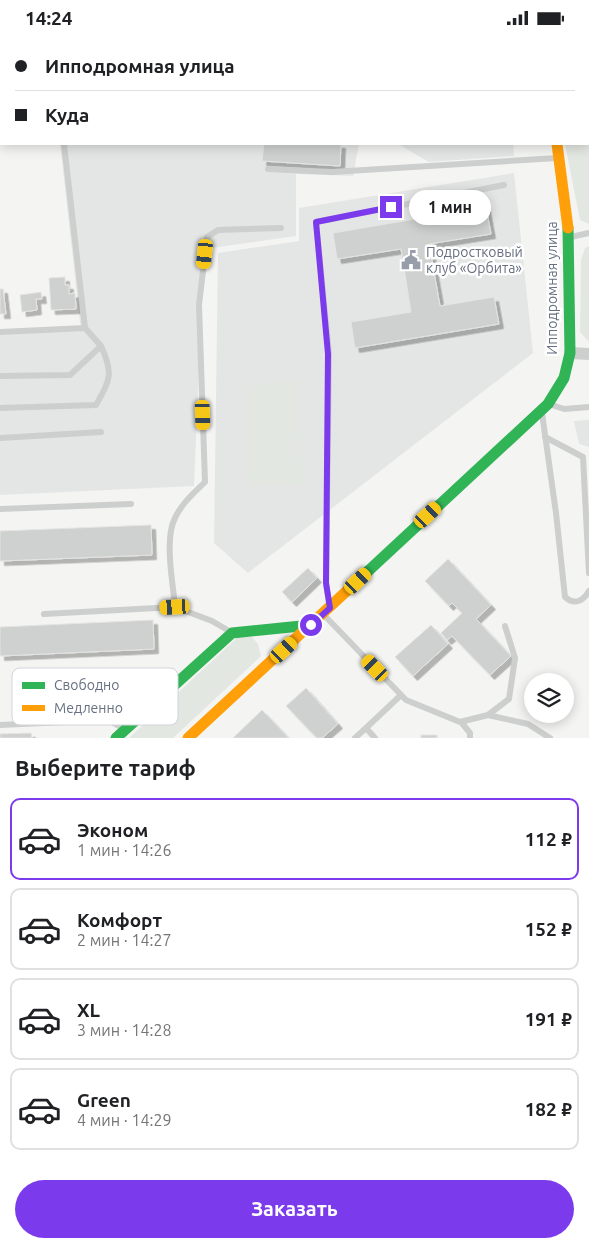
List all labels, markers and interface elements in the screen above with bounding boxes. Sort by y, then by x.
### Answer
text: 14:24 [25,7,73,29]
text: Ипподромная улица [45,55,235,77]
text: Куда [45,104,89,126]
callout: 1 мин [408,189,491,225]
route end [380,196,402,218]
text: 1 мин [428,198,472,216]
street label: Ипподромная улица [544,221,560,355]
car [195,238,214,270]
place label: Подростковый клуб «Орбита» [426,244,523,276]
public building icon: Подростковый клуб «Орбита» [400,249,422,271]
car [194,400,211,430]
car [411,499,444,531]
car [341,565,374,597]
car [159,599,190,615]
route start [300,614,322,636]
car [267,634,300,666]
car [359,652,390,684]
legend [12,668,178,725]
map controls [524,673,574,723]
button: layers [524,673,574,723]
text: Свободно [54,677,119,693]
text: Медленно [54,700,123,716]
text: Выберите тариф [15,755,196,780]
icon: car [17,817,62,862]
text: Эконом [77,819,148,841]
text: 112 ₽ [525,828,572,850]
text: 1 мин · 14:26 [77,841,171,859]
icon: car [17,907,62,952]
text: Комфорт [77,909,162,931]
text: 152 ₽ [525,918,572,940]
text: 2 мин · 14:27 [77,931,171,949]
icon: car [17,997,62,1042]
text: XL [77,999,100,1021]
text: 191 ₽ [525,1008,572,1030]
text: 3 мин · 14:28 [77,1021,171,1039]
icon: car [17,1087,62,1132]
text: Green [77,1089,131,1111]
text: 182 ₽ [525,1098,572,1120]
text: 4 мин · 14:29 [77,1111,171,1129]
button: Заказать [15,1180,574,1238]

